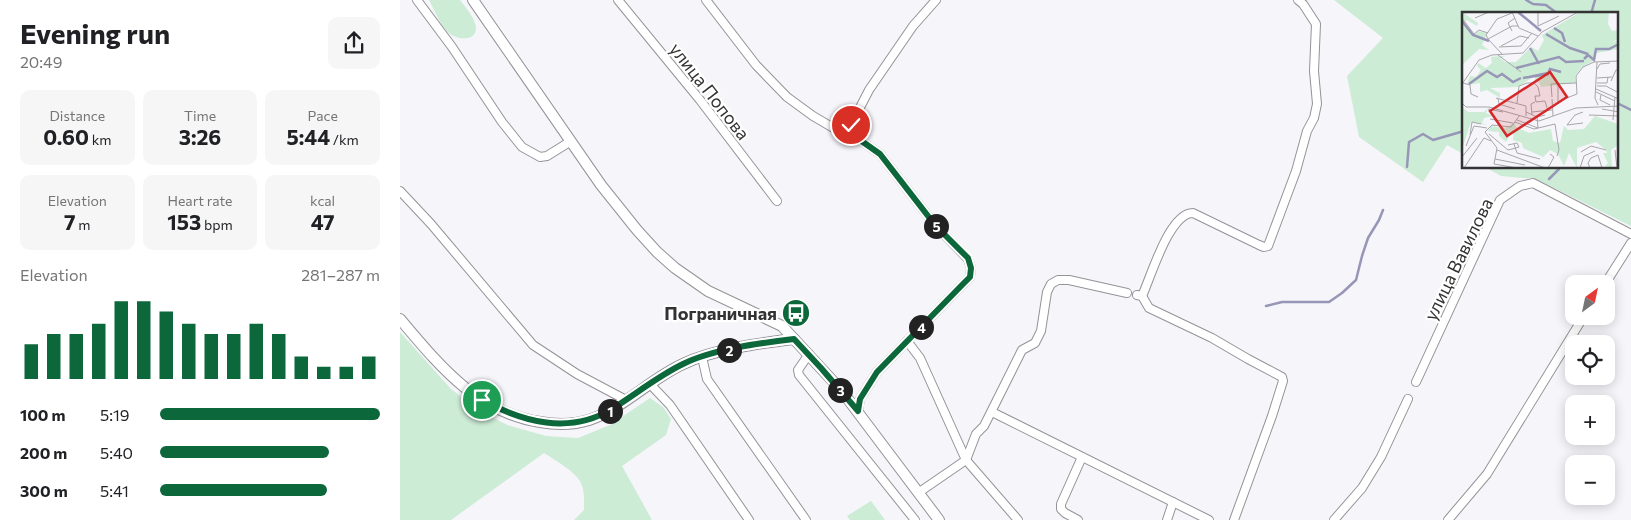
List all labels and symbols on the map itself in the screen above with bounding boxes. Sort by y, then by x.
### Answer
inset map [1462,12,1618,169]
street label: улица Попова [665,38,755,144]
pin [830,104,872,146]
street label: улица Вавилова [1419,194,1497,324]
pin: 5 [924,214,948,238]
north arrow [1565,275,1615,325]
bus stop icon: Пограничная [781,298,811,328]
place label: Пограничная [664,302,777,324]
pin: 4 [908,314,934,340]
pin: 2 [716,338,742,362]
pin: 3 [828,378,852,402]
pin [461,379,503,421]
pin: 1 [598,398,622,424]

